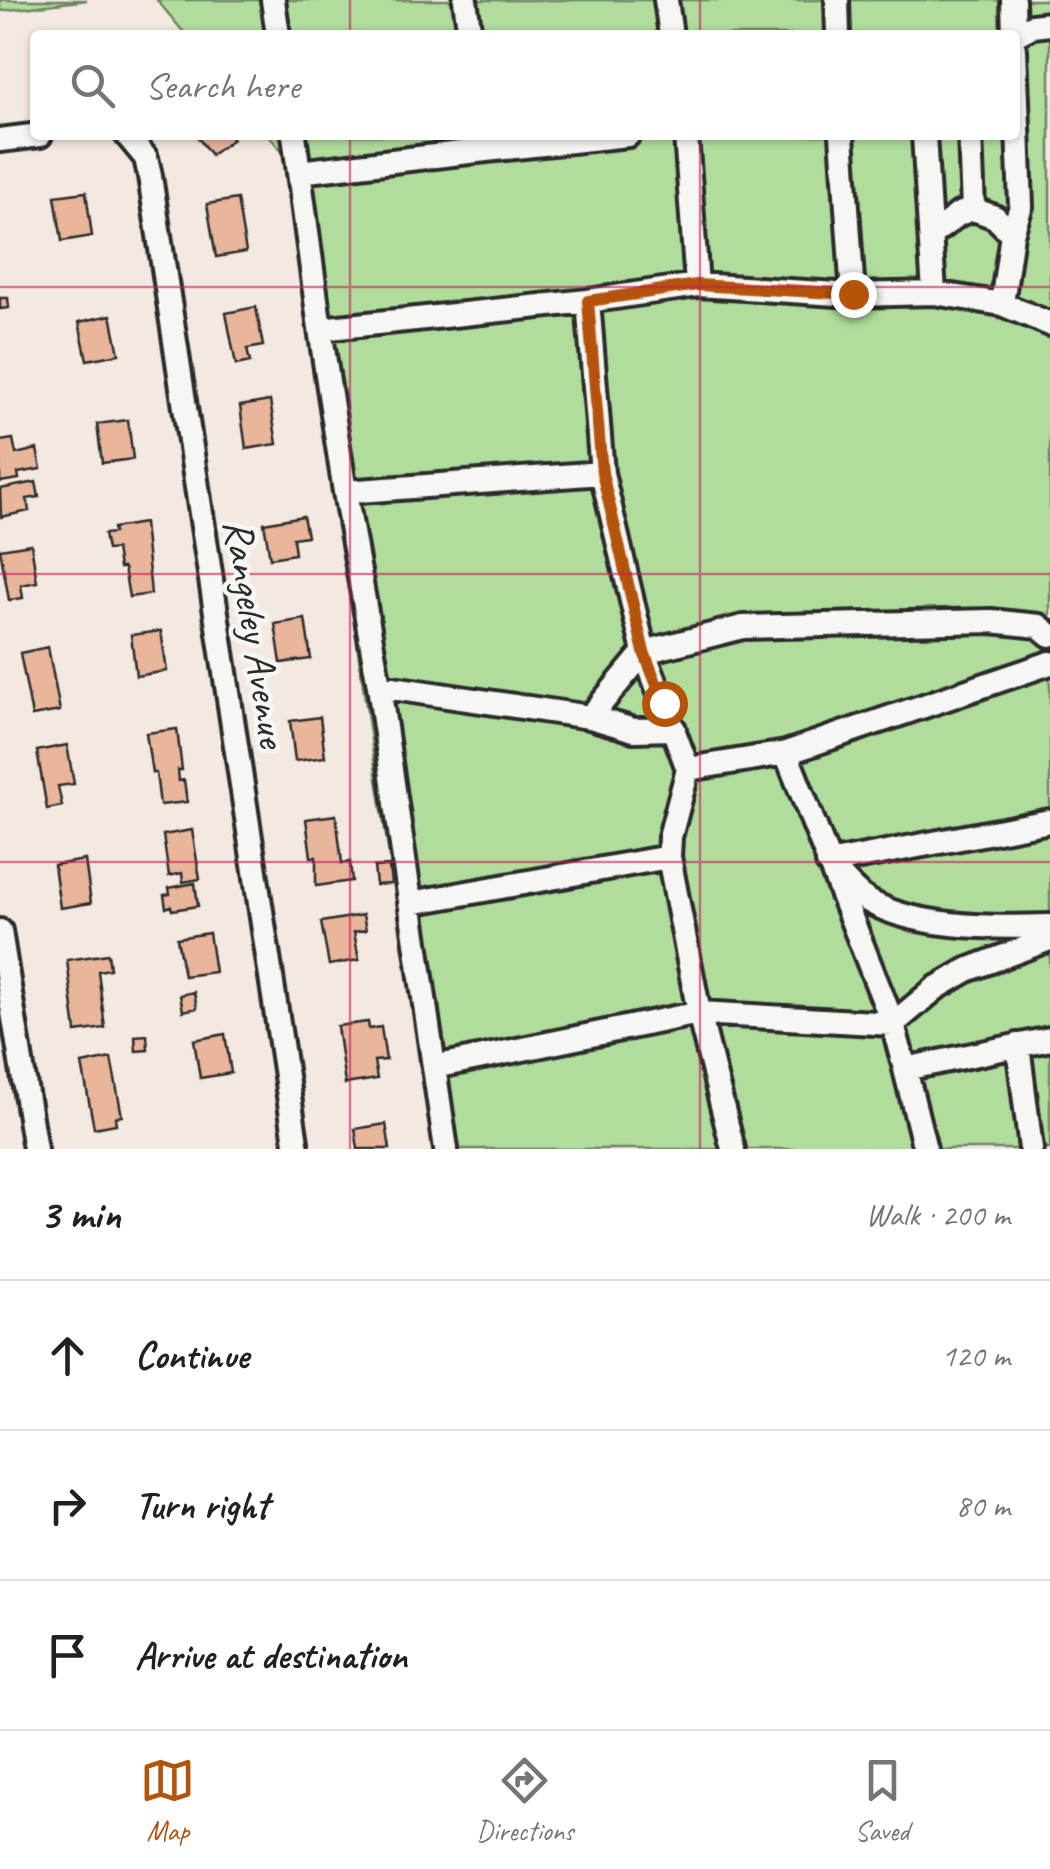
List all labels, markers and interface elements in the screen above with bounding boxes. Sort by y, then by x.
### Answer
search box [30,30,1020,140]
icon: search [65,58,120,113]
text: Search here [145,62,300,109]
route end [831,272,877,318]
street label: Rangeley Avenue [211,516,300,753]
route start [642,681,688,727]
text: 3 min [40,1188,120,1241]
text: Walk · 200 m [866,1194,1010,1235]
icon: ahead [40,1328,95,1383]
text: Continue [135,1332,249,1379]
text: 120 m [941,1335,1010,1376]
icon: right [40,1478,95,1533]
text: Turn right [135,1482,269,1529]
text: 80 m [956,1485,1010,1526]
icon: arrive [40,1628,95,1683]
text: Arrive at destination [135,1632,407,1679]
tab: Map [140,1753,195,1848]
tab: Directions [476,1753,574,1848]
tab: Saved [855,1753,910,1848]

